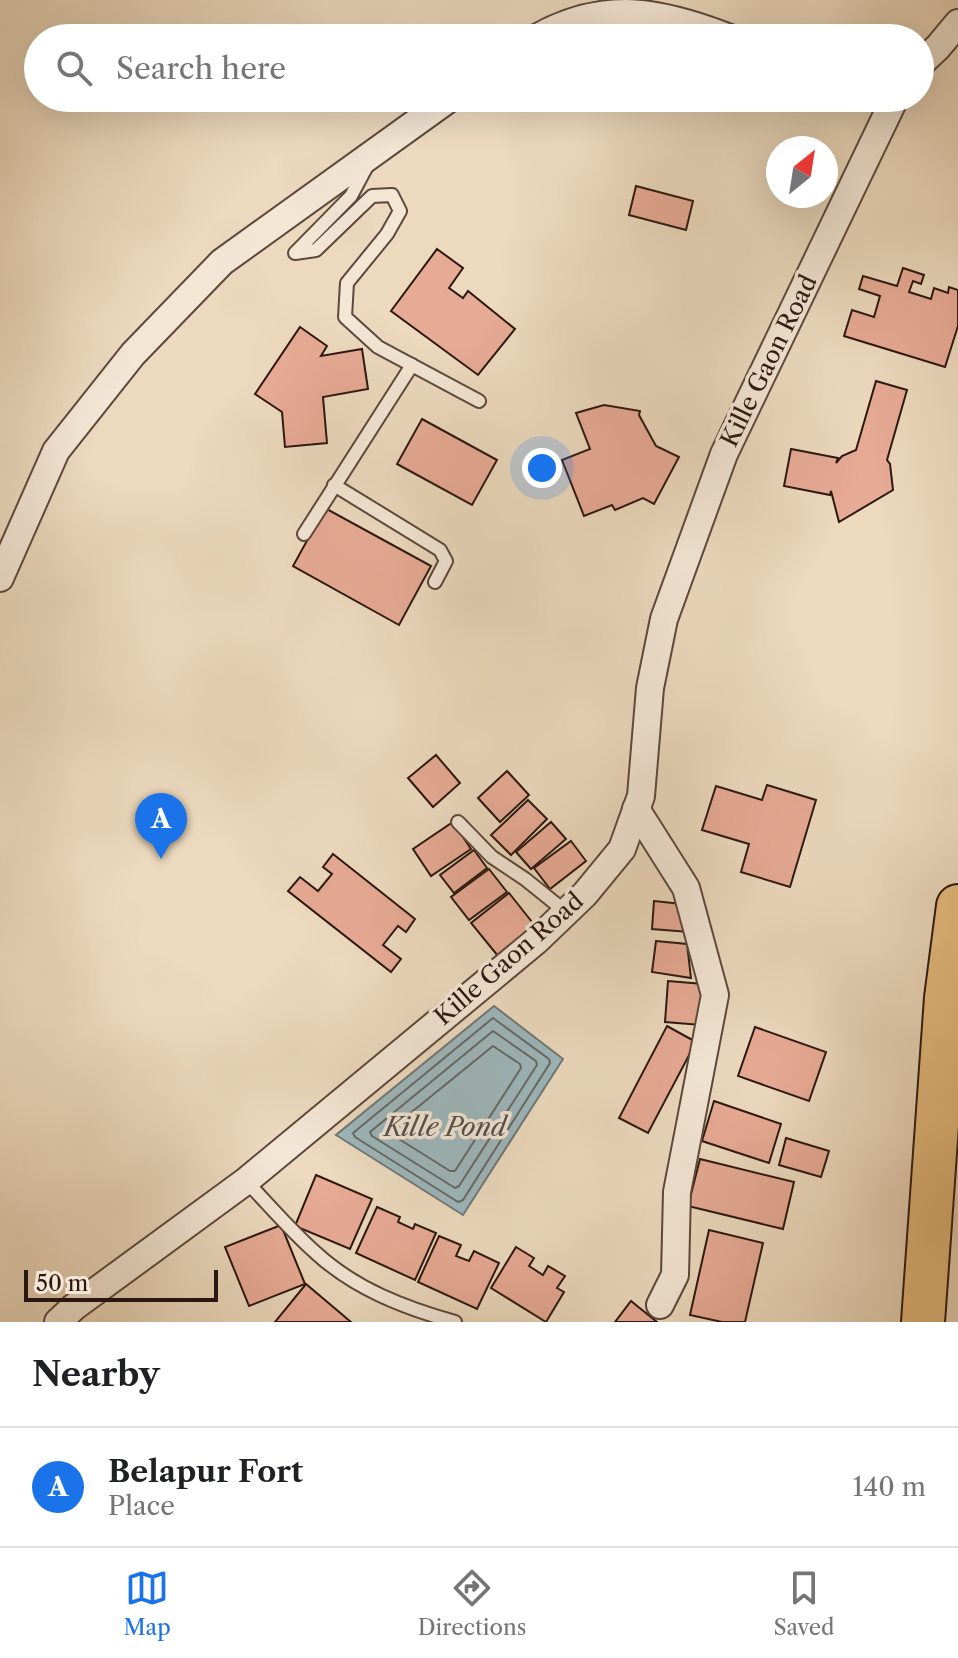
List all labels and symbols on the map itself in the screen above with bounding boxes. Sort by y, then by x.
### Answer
north arrow [766,136,838,208]
street label: Kille Gaon Road [714,270,823,451]
your location [522,448,562,488]
pin: A [135,793,187,859]
street label: Kille Gaon Road [428,886,589,1031]
water label: Kille Pond [382,1111,509,1143]
scale bar [24,1266,218,1302]

